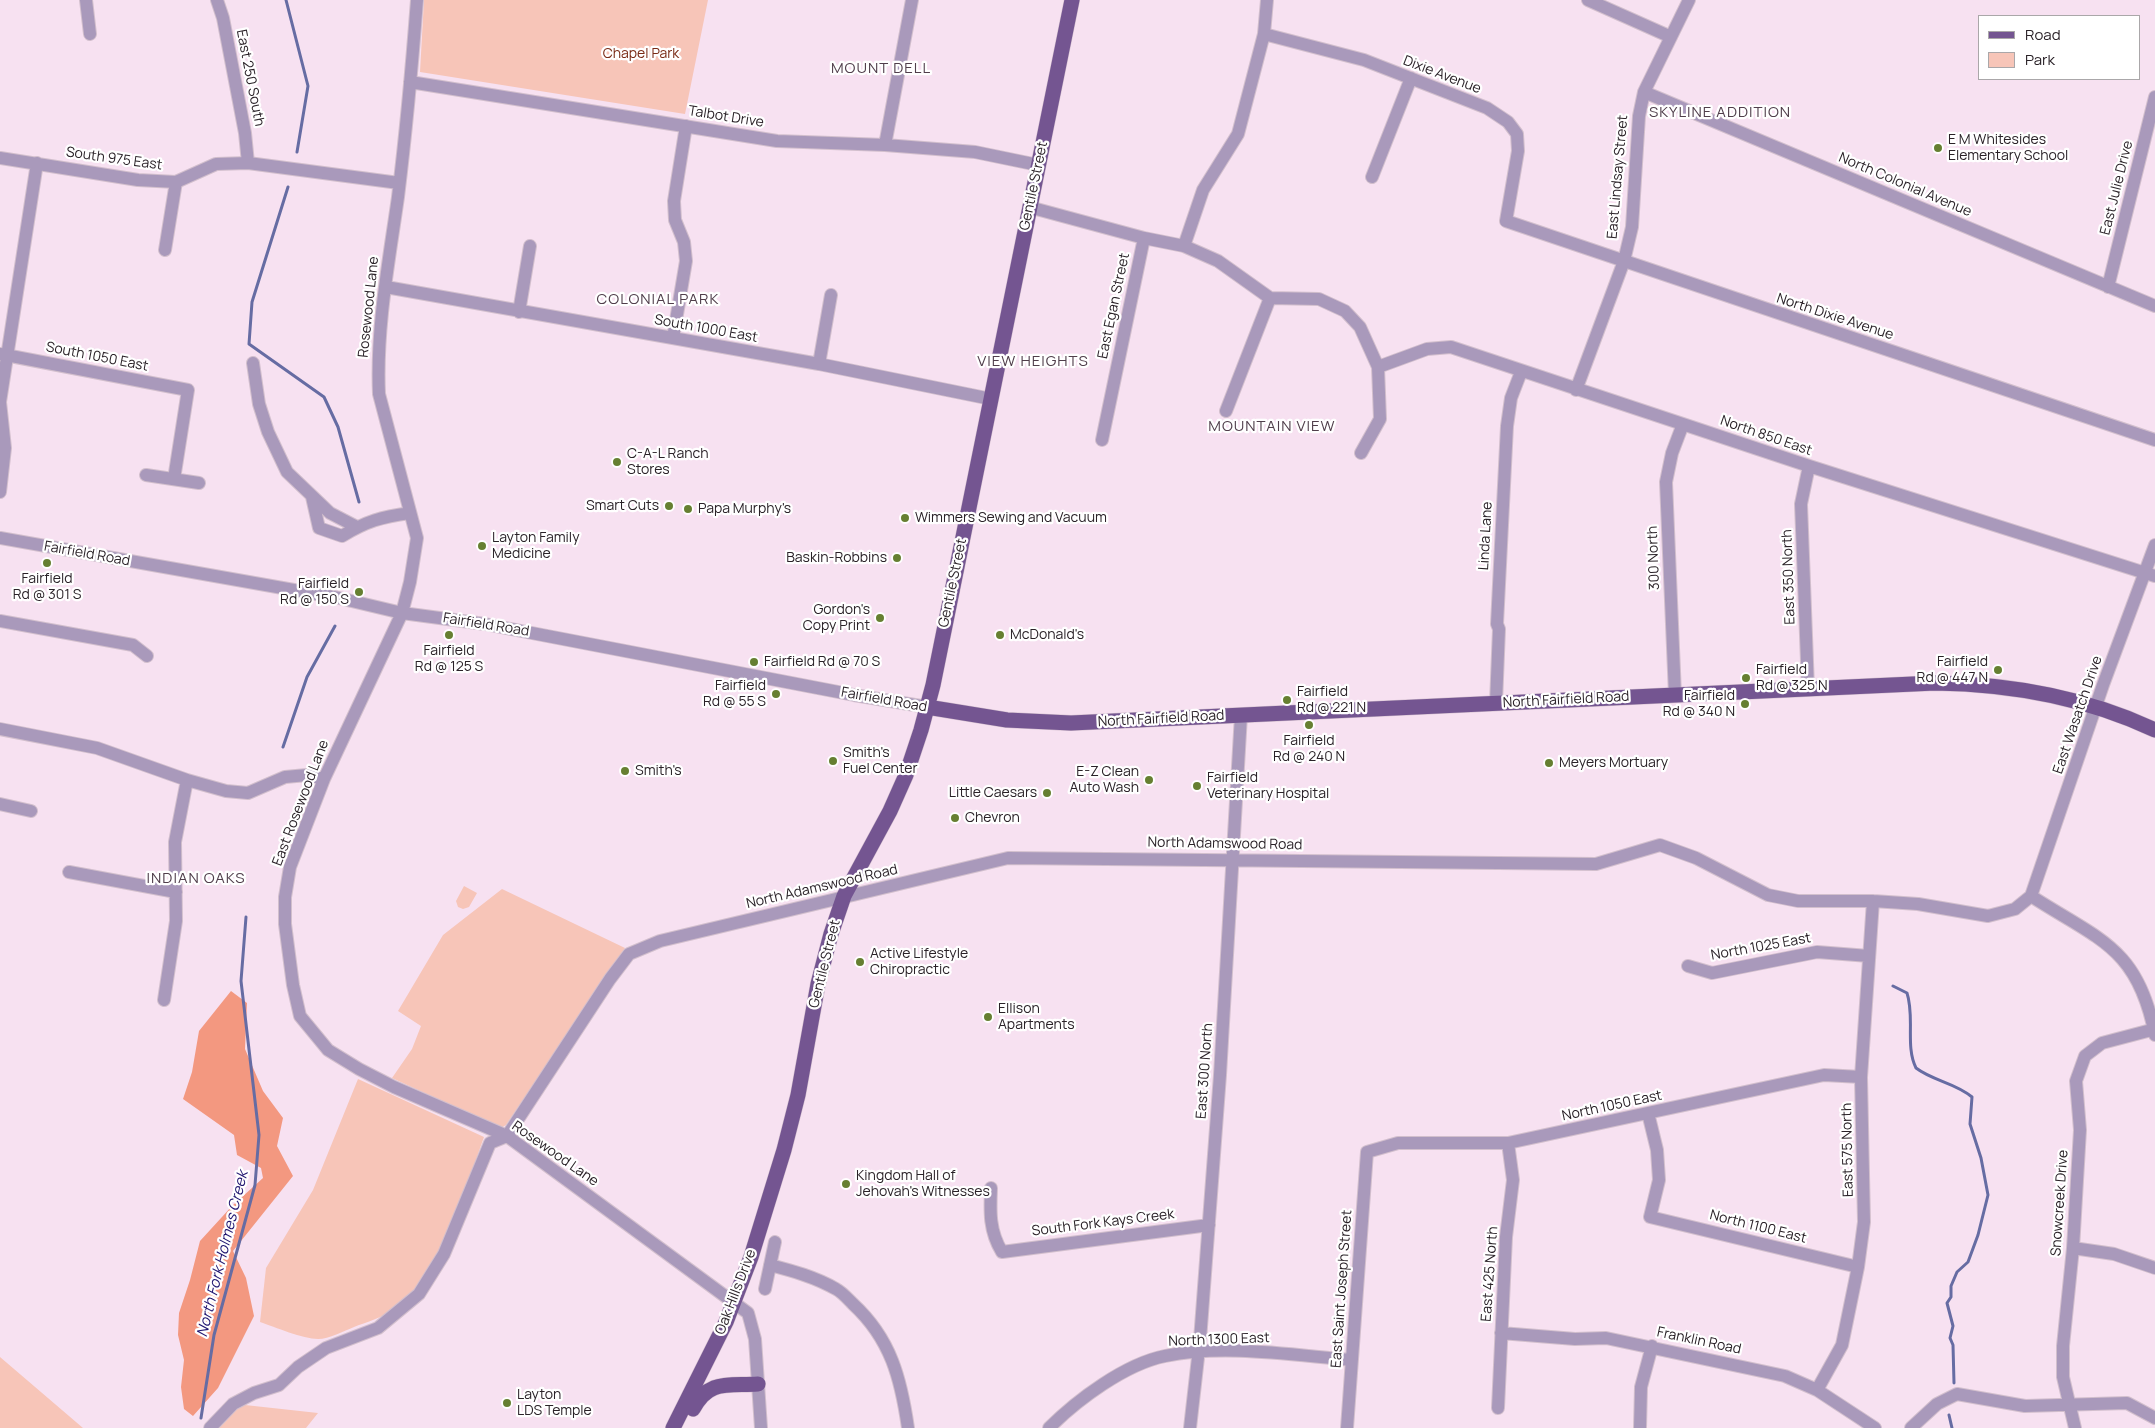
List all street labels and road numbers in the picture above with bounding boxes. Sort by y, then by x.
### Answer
street label: East 250 South [232,28,268,128]
street label: Dixie Avenue [1401,52,1483,98]
street label: Talbot Drive [687,103,765,131]
street label: East Lindsay Street [1604,114,1632,240]
street label: East Julie Drive [2097,139,2137,237]
street label: Gentile Street [1016,140,1052,232]
street label: South 975 East [65,144,163,174]
street label: North Colonial Avenue [1836,149,1974,221]
street label: East Egan Street [1095,252,1133,360]
street label: Rosewood Lane [355,256,383,358]
street label: North Dixie Avenue [1774,290,1896,344]
street label: South 1000 East [653,312,759,346]
street label: South 1050 East [44,339,150,375]
street label: North 850 East [1718,412,1814,460]
street label: Linda Lane [1476,501,1496,571]
street label: 300 North [1644,525,1664,591]
street label: East 350 North [1779,529,1799,625]
street label: Gentile Street [935,537,971,629]
street label: Fairfield Road [43,538,131,570]
street label: Fairfield Road [442,610,530,640]
street label: East Wasatch Drive [2050,654,2106,776]
street label: Fairfield Road [840,684,928,716]
street label: North Fairfield Road [1502,688,1630,712]
street label: North Fairfield Road [1097,707,1225,731]
street label: East Rosewood Lane [269,738,333,868]
street label: North Adamswood Road [1147,834,1303,854]
street label: North Adamswood Road [745,861,899,913]
street label: Gentile Street [806,918,844,1010]
street label: North 1025 East [1710,930,1812,964]
street label: East 300 North [1193,1023,1217,1119]
street label: North 1050 East [1560,1087,1664,1125]
street label: East 575 North [1839,1103,1857,1197]
street label: Rosewood Lane [508,1118,602,1190]
street label: Snowcreek Drive [2048,1149,2072,1257]
street label: South Fork Kays Creek [1031,1206,1175,1240]
street label: North 1100 East [1708,1207,1808,1247]
street label: East Saint Joseph Street [1328,1209,1356,1369]
street label: East 425 North [1478,1226,1502,1322]
street label: Oak Hills Drive [712,1247,760,1337]
street label: Franklin Road [1655,1324,1743,1358]
street label: North 1300 East [1168,1330,1270,1350]

